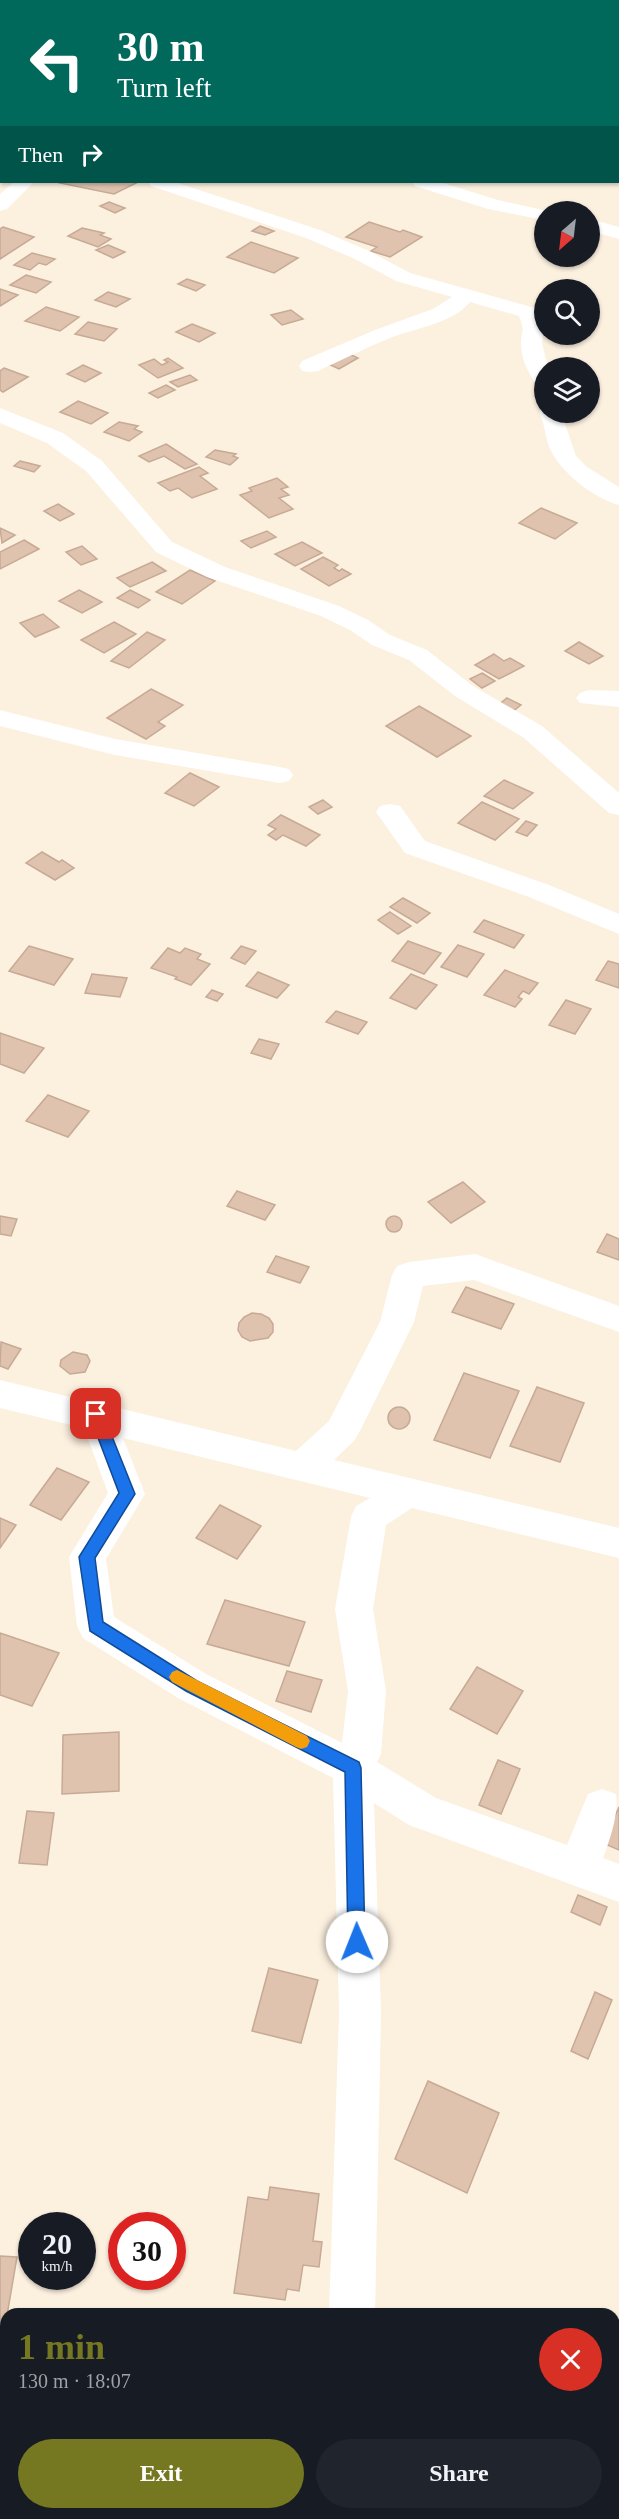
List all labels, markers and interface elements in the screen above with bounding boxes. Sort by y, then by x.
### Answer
icon: left [18,24,96,102]
text: 30 m [117,24,205,70]
text: Turn left [117,73,211,103]
icon: right [75,138,108,171]
text: Then [18,142,63,167]
north arrow [534,201,600,267]
map controls [534,201,600,423]
button: search [534,279,600,345]
button: layers [534,357,600,423]
pin [70,1388,121,1439]
icon: arrive [79,1397,112,1430]
position arrow [325,1910,389,1974]
speed limit sign: 30 [108,2212,186,2290]
text: 20 [42,2227,72,2260]
text: km/h [42,2258,72,2274]
text: 1 min [18,2327,105,2367]
button: close [539,2328,602,2391]
text: 130 m · 18:07 [18,2370,131,2392]
button: Exit [18,2439,304,2508]
button: Share [316,2439,602,2508]

